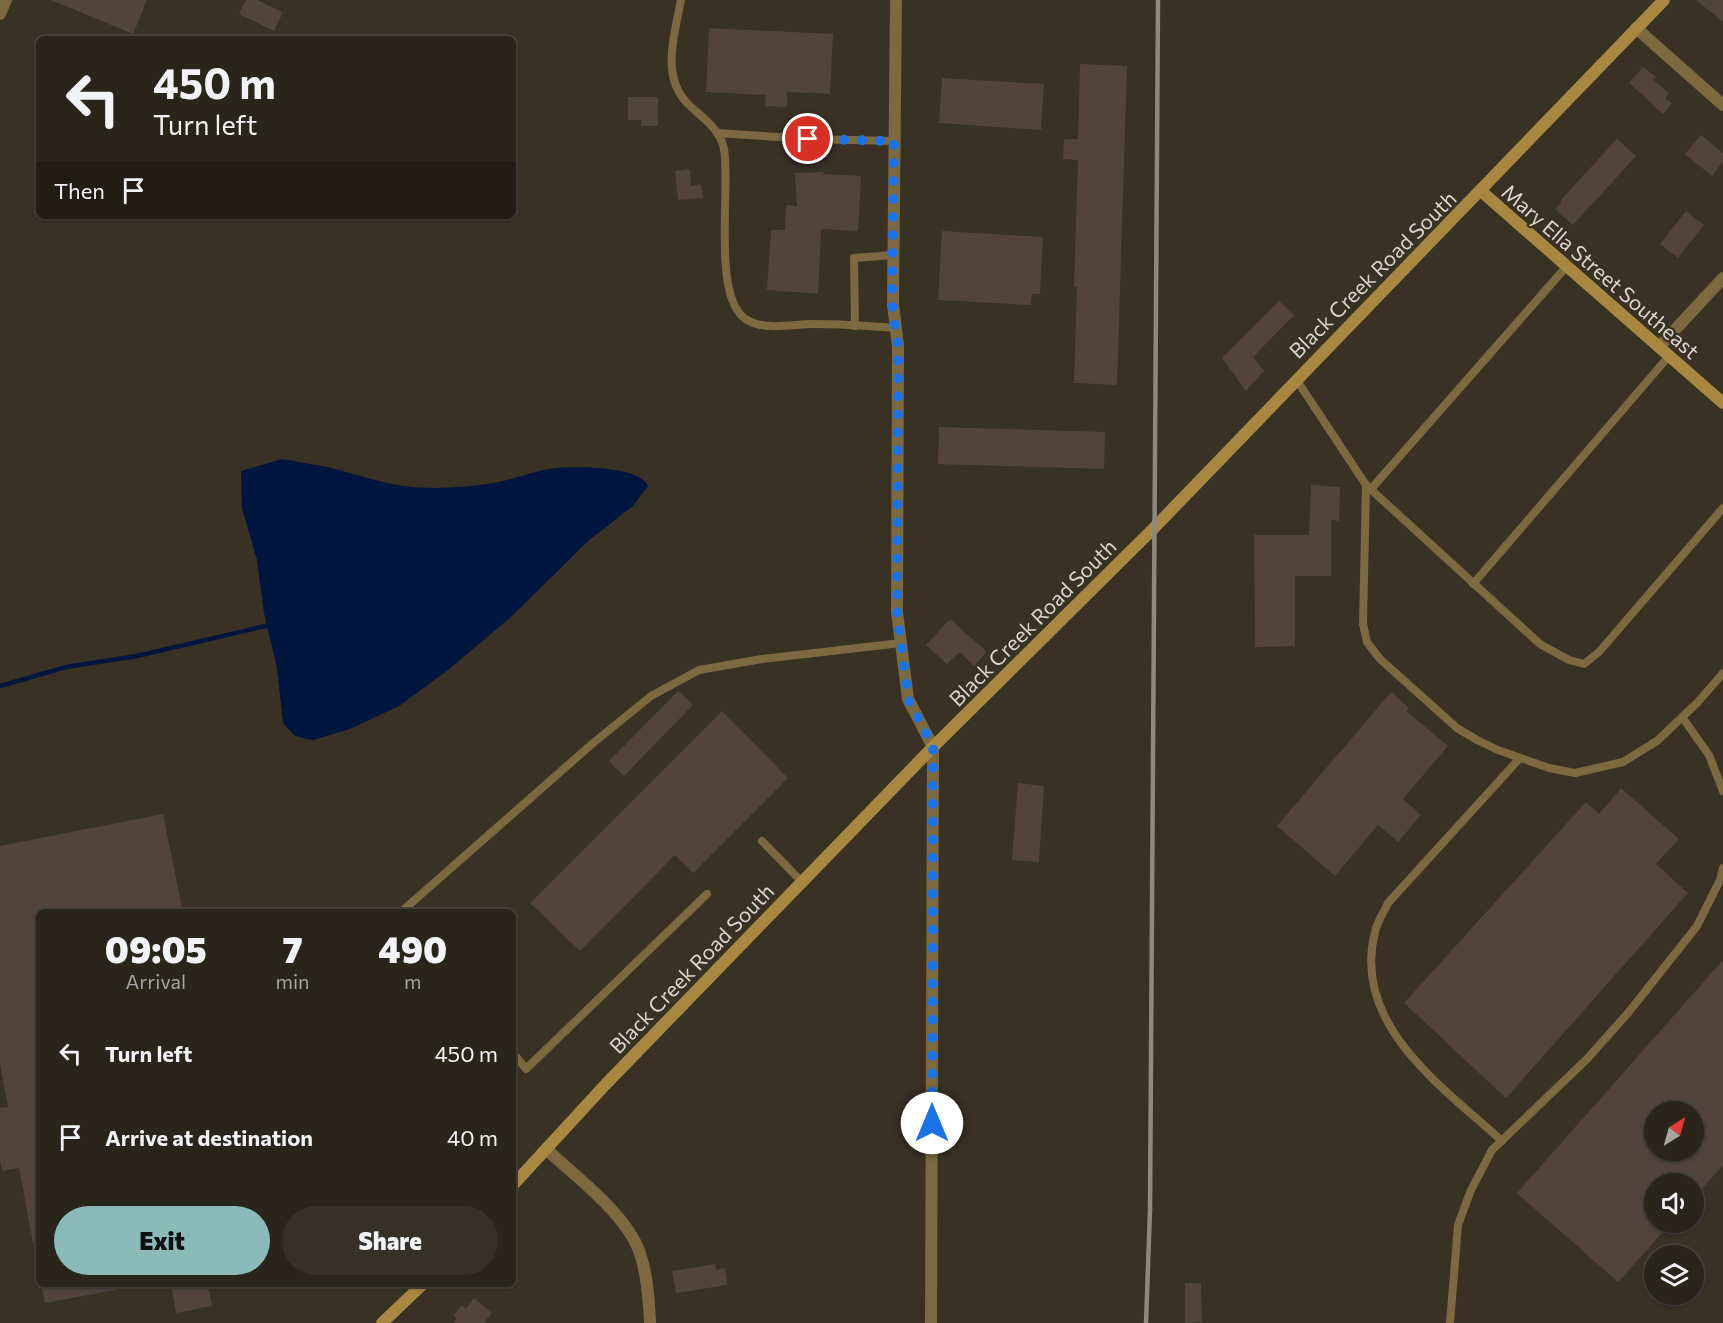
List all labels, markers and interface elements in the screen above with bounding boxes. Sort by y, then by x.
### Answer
text: 450 m [153,56,276,108]
icon: left [54,60,132,138]
text: Turn left [153,108,257,141]
pin [782,113,833,164]
icon: arrive [791,122,824,155]
icon: arrive [117,174,150,207]
text: Then [54,177,105,204]
street label: Mary Ella Street Southeast [1497,179,1705,363]
street label: Black Creek Road South [1283,185,1461,363]
street label: Black Creek Road South [943,533,1121,711]
street label: Black Creek Road South [604,878,778,1058]
text: 09:05 [105,926,207,970]
text: 7 [282,926,303,970]
text: 490 [378,926,447,970]
text: Arrival [125,969,186,993]
text: min [275,969,310,993]
text: m [404,969,421,993]
icon: left [54,1037,87,1070]
text: Turn left [105,1040,192,1067]
text: 450 m [434,1040,498,1067]
position arrow [900,1091,964,1155]
north arrow [1644,1101,1704,1161]
map controls [1644,1101,1704,1305]
icon: arrive [54,1121,87,1154]
text: Arrive at destination [105,1124,313,1151]
text: 40 m [447,1124,498,1151]
button: sound [1644,1173,1704,1233]
button: Exit [54,1206,270,1275]
button: Share [282,1206,498,1275]
button: layers [1644,1245,1704,1305]

